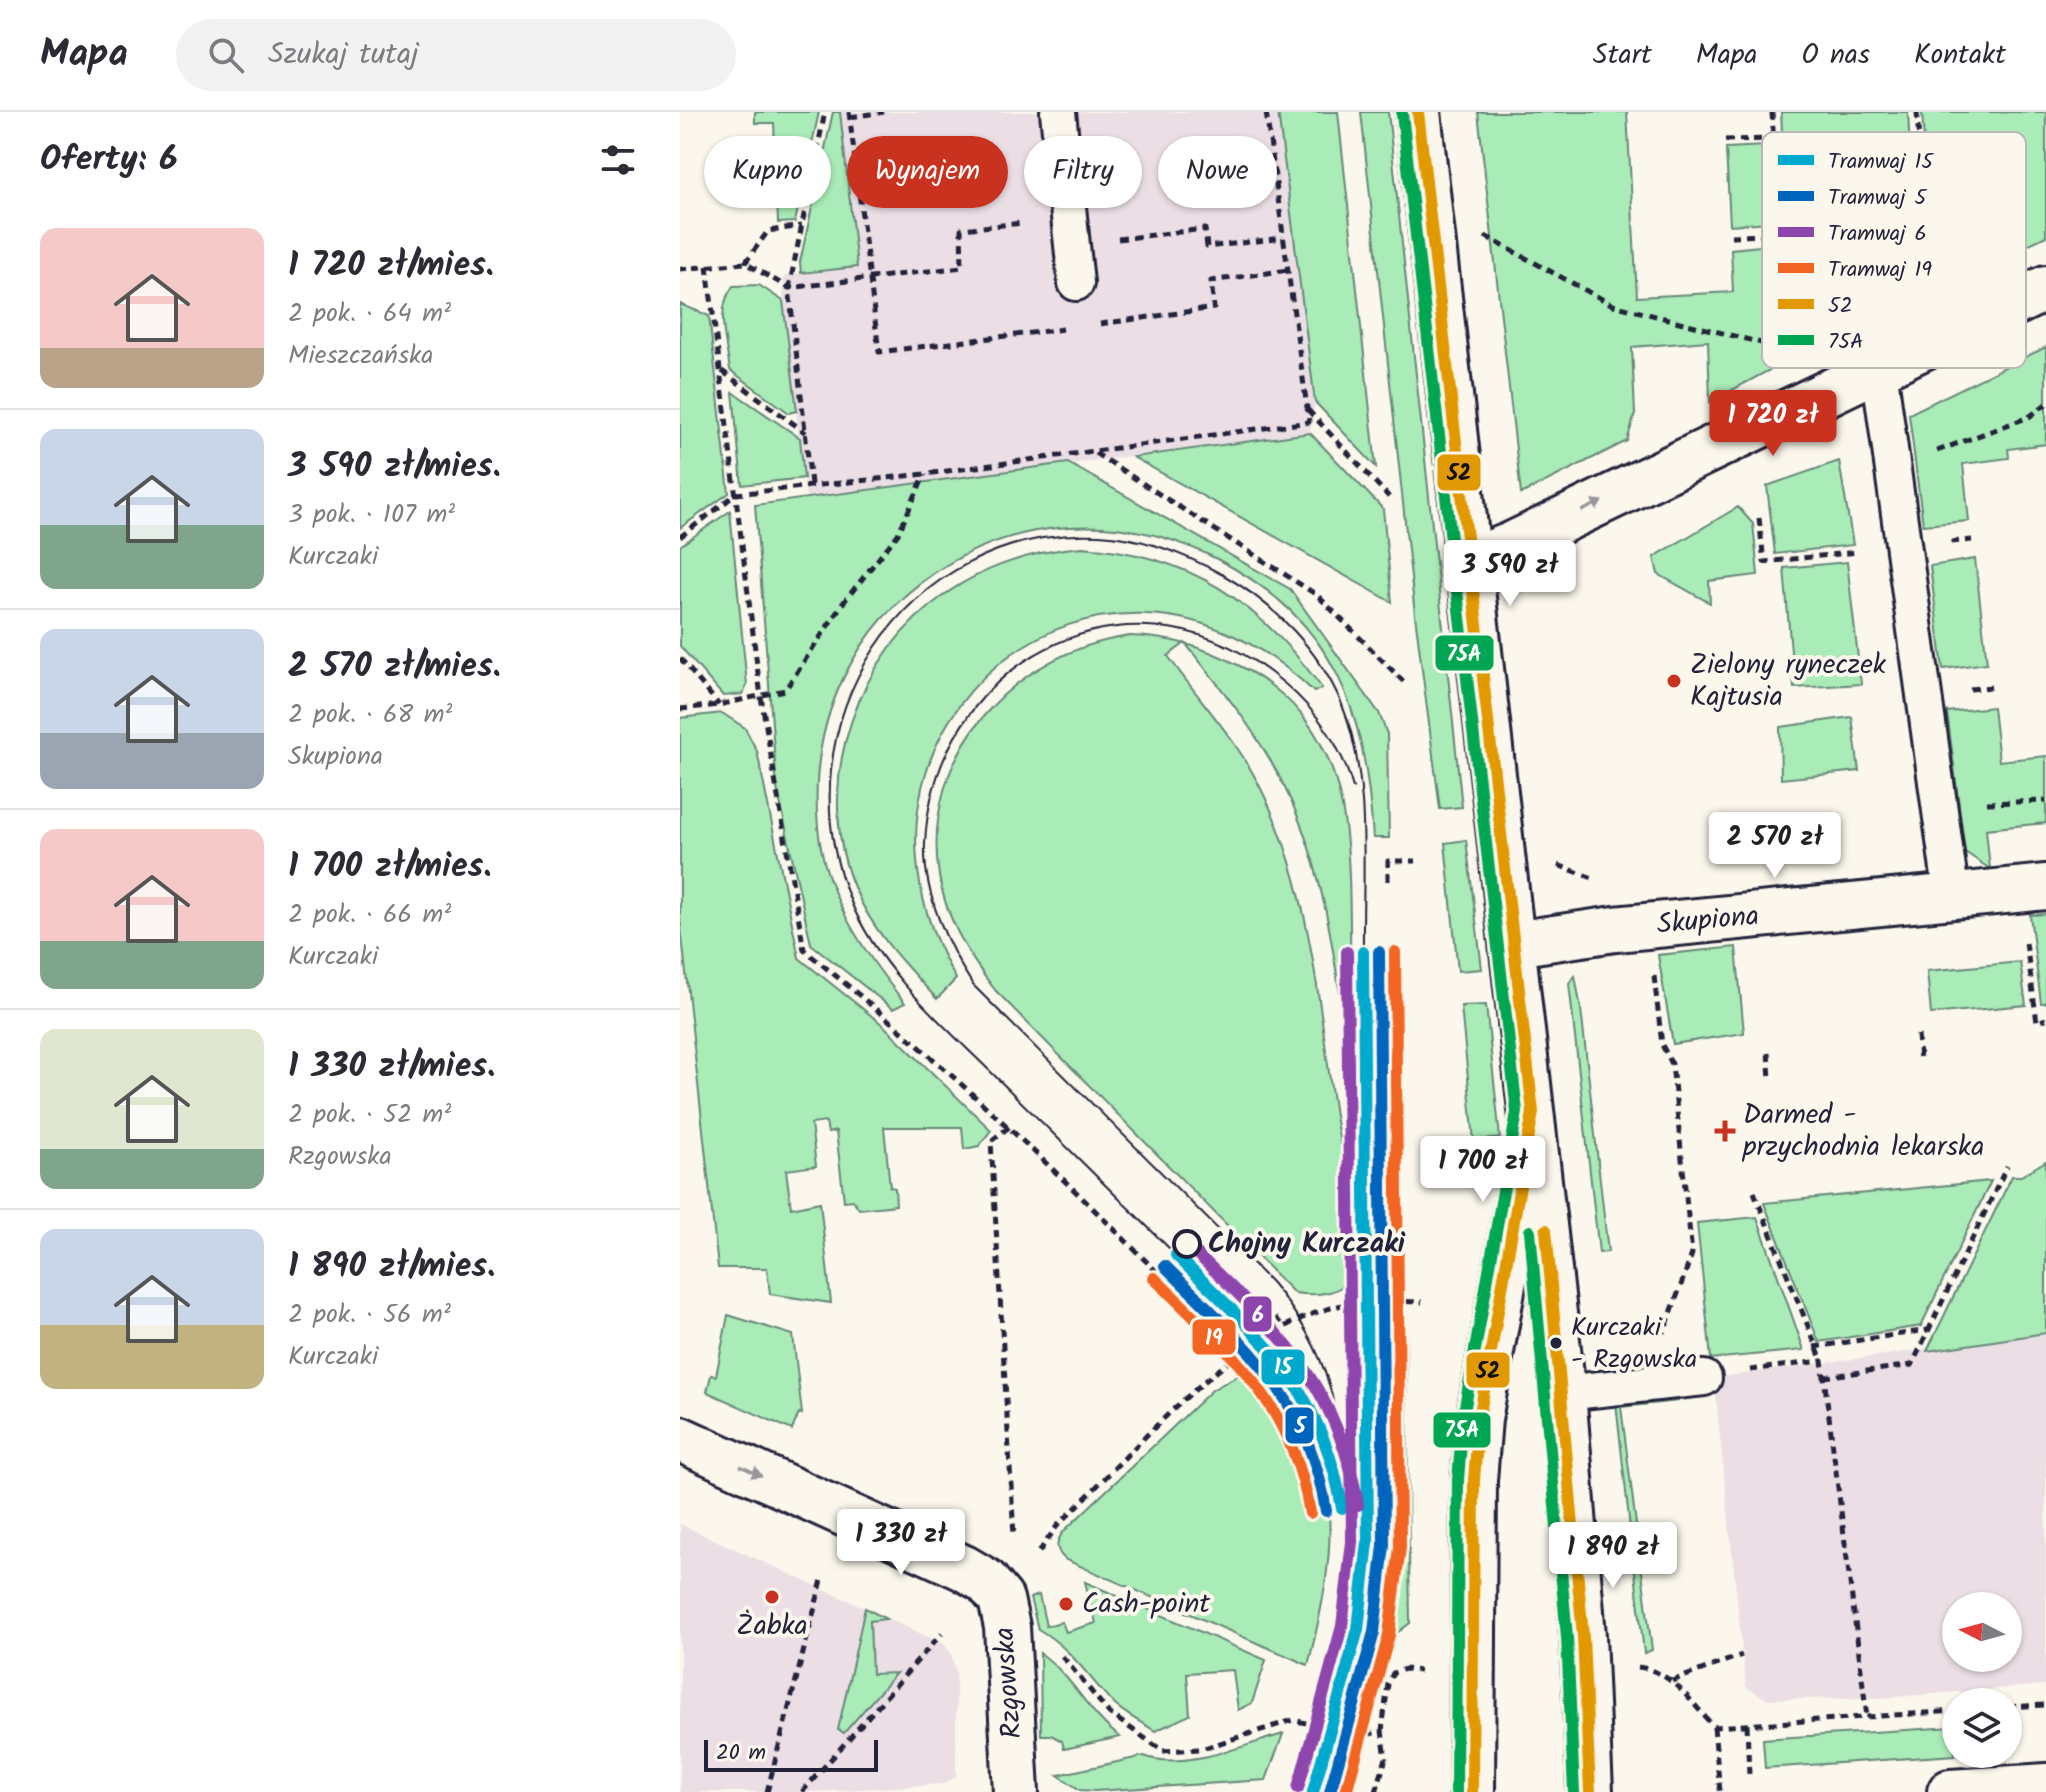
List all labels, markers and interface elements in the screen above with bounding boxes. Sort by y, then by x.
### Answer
search box [176,19,736,91]
text: Mapa [40,25,128,85]
text: Szukaj tutaj [268,31,419,79]
icon: search [204,33,248,77]
text: Start [1593,33,1652,78]
text: Mapa [1696,33,1758,78]
text: O nas [1802,33,1870,78]
text: Kontakt [1914,33,2006,78]
legend [1762,132,2026,368]
text: Oferty: 6 [40,133,178,187]
chip: Kupno [704,136,831,208]
chip: Wynajem [847,136,1008,208]
chip: Filtry [1024,136,1142,208]
chip: Nowe [1158,136,1277,208]
icon: filters [596,138,640,182]
text: Tramwaj 15 [1828,145,1934,180]
text: Tramwaj 5 [1828,181,1927,216]
text: Tramwaj 6 [1828,217,1927,252]
text: 1 720 zł/mies. [288,239,494,293]
text: Tramwaj 19 [1828,253,1932,288]
icon: home [104,260,200,356]
text: 52 [1828,289,1853,324]
text: 2 pok. · 64 m² [288,293,451,335]
text: 75A [1828,325,1863,360]
text: Mieszczańska [288,335,433,377]
pin: 1 720 zł [1690,390,1856,458]
text: 1 720 zł [1727,395,1819,437]
text: 3 590 zł/mies. [288,440,501,494]
line badge: 52 [1436,453,1482,492]
text: 52 [1446,457,1471,492]
icon: home [104,461,200,557]
text: 3 pok. · 107 m² [288,494,455,536]
one-way arrow [1581,499,1604,513]
text: Kurczaki [288,536,378,578]
pin: 3 590 zł [1427,540,1593,608]
text: 3 590 zł [1462,545,1558,587]
line badge: 75A [1434,634,1495,672]
text: 75A [1446,638,1482,673]
text: 2 570 zł/mies. [288,640,501,694]
place label: Zielony ryneczek Kajtusia [1690,643,1887,720]
icon: home [104,661,200,757]
marker: Zielony ryneczek Kajtusia [1665,672,1683,690]
text: 2 pok. · 68 m² [288,694,452,736]
text: Skupiona [288,736,383,778]
pin: 2 570 zł [1692,812,1858,880]
text: 2 570 zł [1727,817,1823,859]
text: 1 700 zł/mies. [288,840,492,894]
icon: home [104,861,200,957]
text: 2 pok. · 66 m² [288,894,451,936]
street label: Skupiona [1655,894,1761,948]
text: Kurczaki [288,936,378,978]
text: 1 330 zł/mies. [288,1040,495,1094]
icon: home [104,1061,200,1157]
place label: Darmed - przychodnia lekarska [1741,1093,1984,1170]
text: 2 pok. · 52 m² [288,1094,451,1136]
marker: Darmed - przychodnia lekarska [1714,1120,1736,1142]
text: Rzgowska [288,1136,392,1178]
pin: 1 700 zł [1400,1136,1566,1204]
text: 1 700 zł [1438,1141,1528,1183]
place label: Chojny Kurczaki [1208,1222,1406,1267]
marker: Chojny Kurczaki [1173,1230,1201,1258]
text: 1 890 zł/mies. [288,1240,495,1294]
icon: home [104,1261,200,1357]
text: 2 pok. · 56 m² [288,1294,451,1336]
line badge: 6 [1242,1295,1273,1333]
text: 6 [1252,1299,1264,1334]
place label: Kurczaki - Rzgowska [1571,1307,1697,1381]
line badge: 19 [1191,1318,1237,1356]
text: 19 [1205,1322,1223,1357]
marker: Kurczaki - Rzgowska [1548,1335,1564,1351]
text: Kurczaki [288,1336,378,1378]
line badge: 15 [1260,1348,1306,1386]
text: 15 [1274,1351,1294,1386]
line badge: 52 [1465,1351,1511,1389]
text: 52 [1475,1355,1500,1390]
line badge: 5 [1284,1406,1315,1445]
text: 5 [1293,1410,1307,1445]
line badge: 75A [1432,1411,1492,1449]
text: 75A [1444,1414,1480,1449]
one-way arrow [739,1464,763,1478]
pin: 1 330 zł [818,1509,984,1577]
text: 1 330 zł [855,1514,947,1556]
pin: 1 890 zł [1530,1522,1696,1590]
text: 1 890 zł [1567,1527,1659,1569]
place label: Cash-point [1082,1582,1211,1627]
marker: Żabka [763,1588,781,1606]
north arrow [1942,1592,2022,1672]
map controls [1942,1592,2022,1768]
marker: Cash-point [1057,1595,1075,1613]
place label: Żabka [736,1604,808,1649]
street label: Rzgowska [983,1626,1035,1740]
button: layers [1942,1688,2022,1768]
scale bar [704,1736,878,1772]
text: 20 m [716,1736,766,1771]

